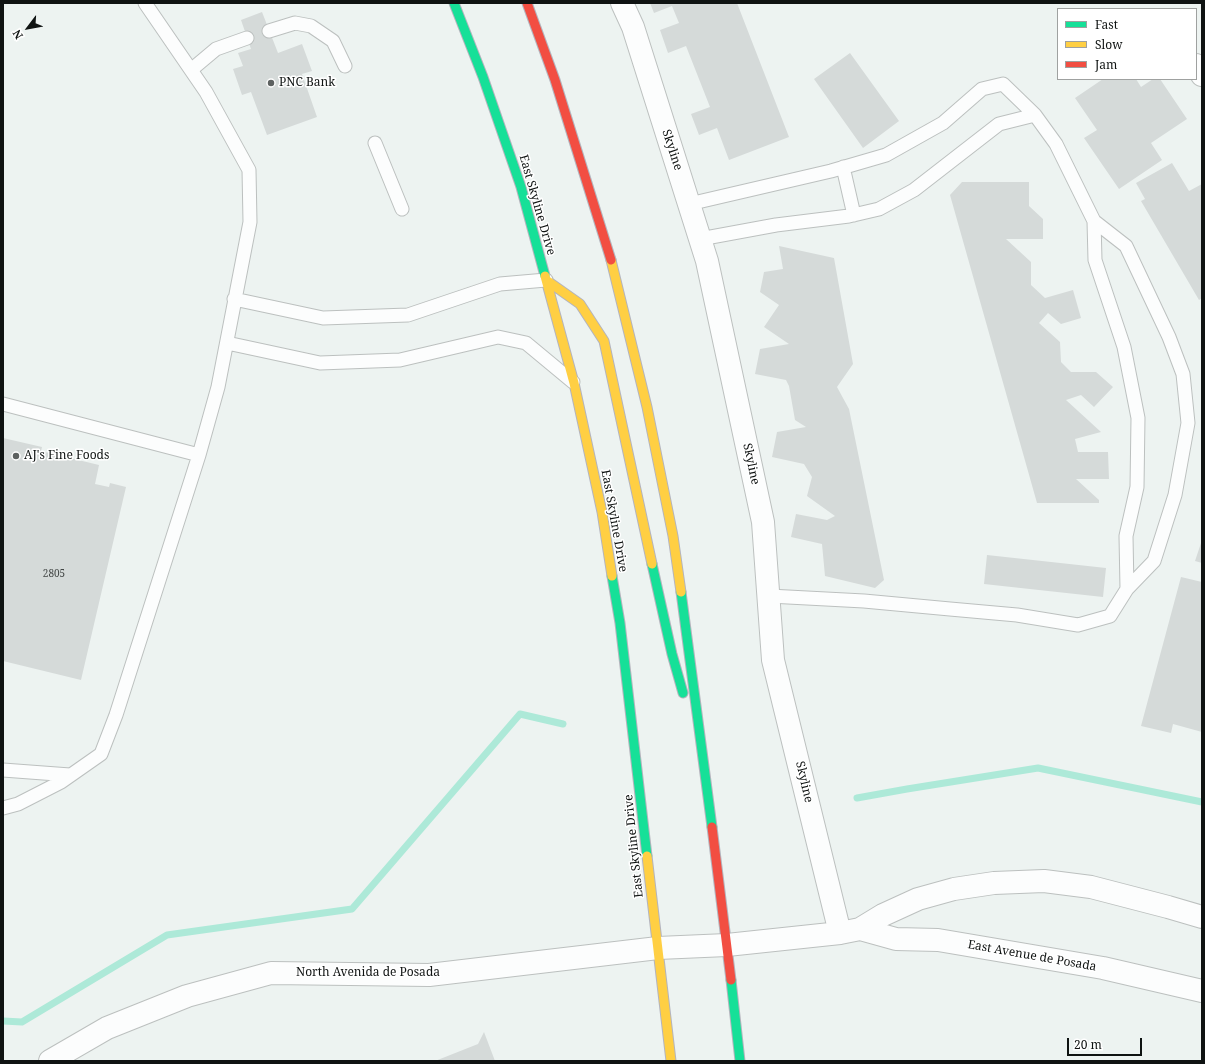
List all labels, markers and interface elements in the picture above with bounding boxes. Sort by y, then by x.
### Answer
north arrow [8,8,48,48]
legend [1057,8,1197,80]
text: Fast [1095,16,1118,33]
text: N [9,27,26,42]
text: Slow [1095,36,1123,53]
text: Jam [1095,56,1117,73]
place label: PNC Bank [279,76,335,90]
marker: PNC Bank [266,78,276,88]
street label: Skyline [659,128,685,172]
street label: East Skyline Drive [516,153,558,257]
street label: Skyline [740,442,762,486]
place label: AJ's Fine Foods [24,449,109,463]
marker: AJ's Fine Foods [11,451,21,461]
street label: East Skyline Drive [598,469,630,573]
house number: 2805 [43,568,65,580]
street label: Skyline [792,760,816,804]
street label: East Skyline Drive [621,794,647,898]
street label: East Avenue de Posada [967,938,1097,974]
street label: North Avenida de Posada [296,966,440,980]
scale bar [1069,1030,1144,1056]
text: 20 m [1074,1036,1102,1053]

